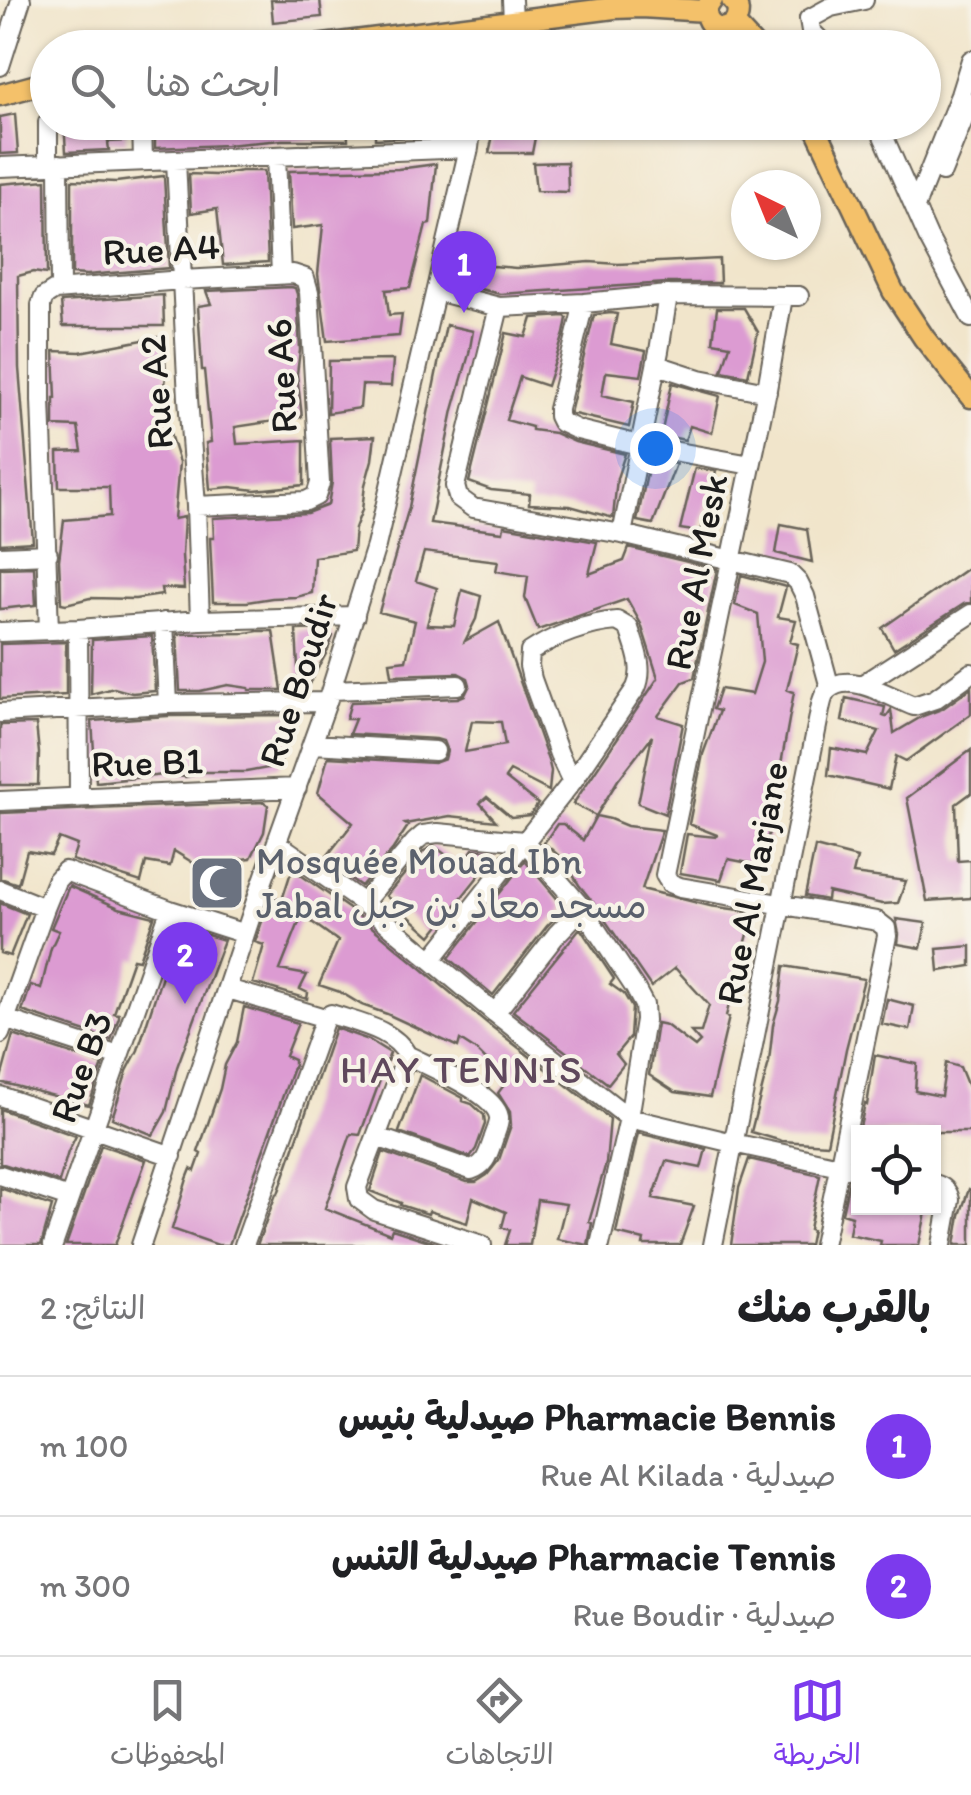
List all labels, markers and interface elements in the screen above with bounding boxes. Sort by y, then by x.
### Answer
search box [30,30,941,140]
icon: search [65,58,120,113]
text: ابحث هنا [145,60,281,106]
north arrow [731,170,821,260]
street label: Rue A4 [101,223,221,275]
pin: 1 [432,230,496,313]
street label: Rue A6 [255,317,307,435]
street label: Rue A2 [129,333,183,451]
your location [630,423,681,474]
street label: Rue Al Mesk [654,470,738,674]
street label: Rue Boudir [248,587,348,773]
street label: Rue B1 [90,737,204,787]
street label: Rue Al Marjane [706,757,798,1009]
place label: Mosquée Mouad Ibn Jabal مسجد معاذ بن جبل [256,838,647,928]
mosque icon: Mosquée Mouad Ibn Jabal مسجد معاذ بن جبل [187,853,247,913]
pin: 2 [152,922,218,1004]
street label: Rue B3 [40,1005,122,1129]
district label: HAY TENNIS [340,1045,584,1093]
map controls [851,1125,941,1215]
button: locate [851,1125,941,1215]
text: بالقرب منك [737,1282,931,1333]
text: النتائج: 2 [40,1289,146,1327]
text: Pharmacie Bennis صيدلية بنيس [338,1394,836,1440]
text: 100 m [40,1427,128,1465]
text: 1 [891,1427,906,1465]
text: صيدلية · Rue Al Kilada [540,1456,836,1494]
text: Pharmacie Tennis صيدلية التنس [332,1534,836,1580]
text: 300 m [40,1567,131,1605]
text: 2 [890,1567,907,1605]
text: صيدلية · Rue Boudir [572,1596,836,1634]
tab: المحفوظات [110,1673,225,1779]
tab: الاتجاهات [445,1673,554,1779]
tab: الخريطة [774,1673,861,1779]

